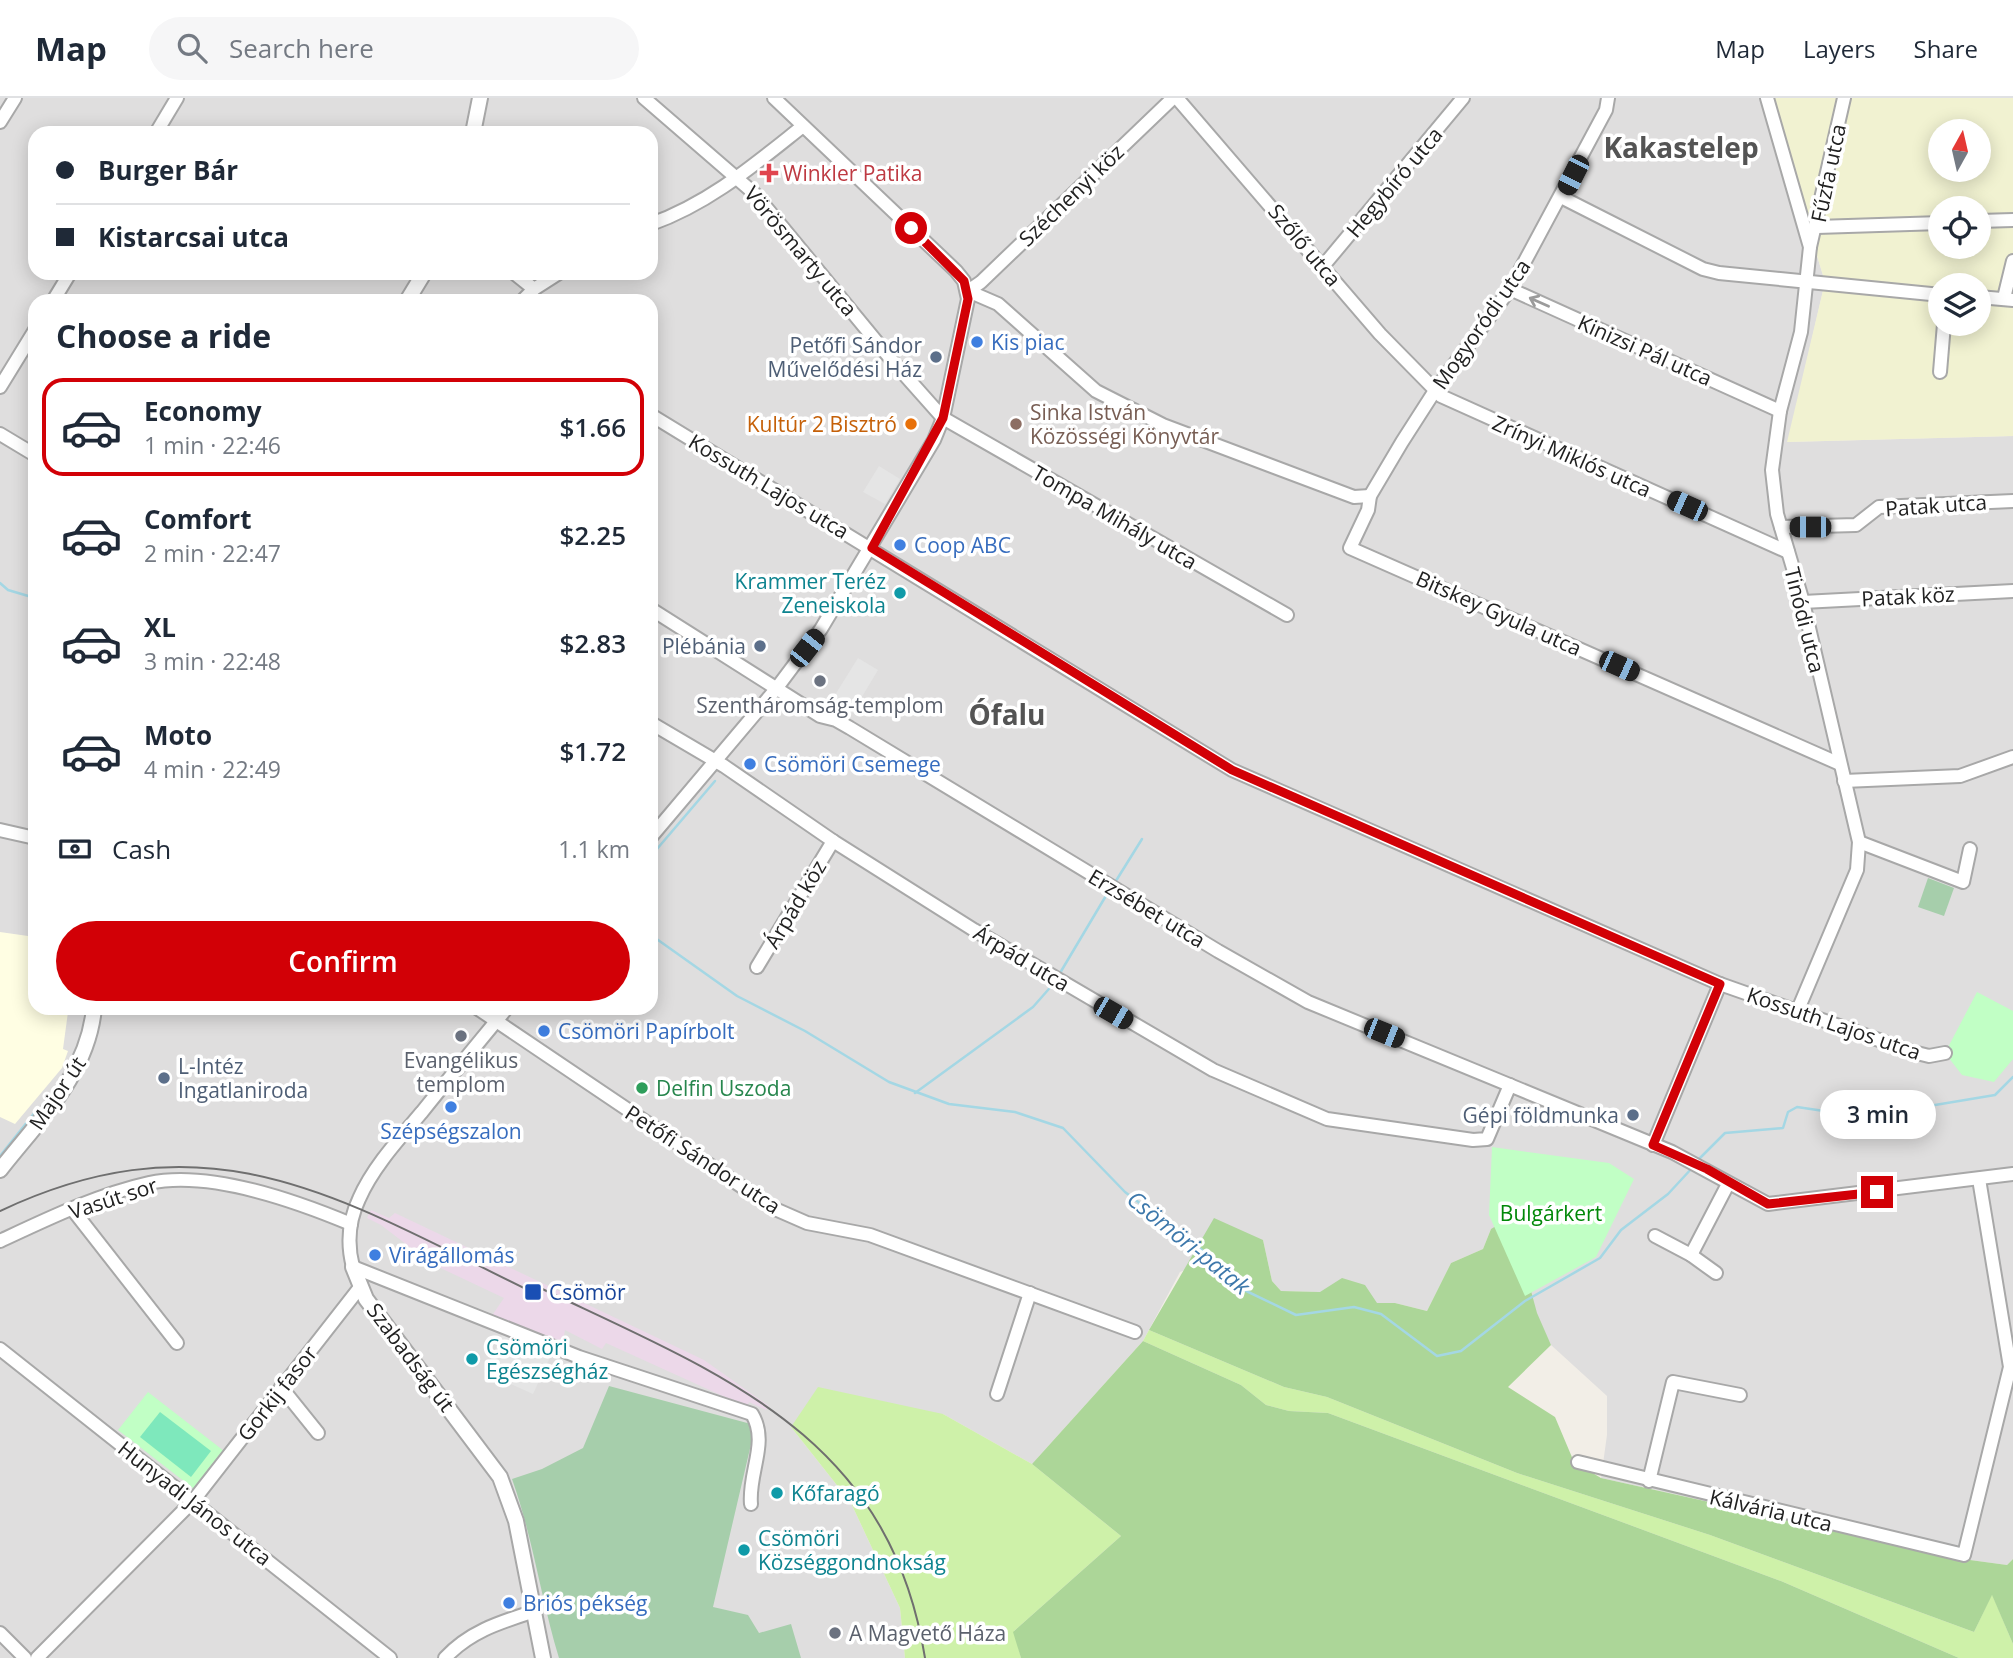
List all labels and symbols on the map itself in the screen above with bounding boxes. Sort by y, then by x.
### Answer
north arrow [1928,119,1992,182]
street label: Hegybíró utca [1340,121,1448,243]
street label: Fűzfa utca [1804,121,1852,225]
district label: Kakastelep [1603,128,1759,166]
street label: Széchenyi köz [1013,138,1130,252]
car [1555,152,1592,198]
place label: Winkler Patika [783,159,923,187]
marker: Winkler Patika [761,165,777,181]
street label: Vörösmarty utca [738,180,864,322]
street label: Szőlő utca [1262,198,1348,292]
route start [895,212,927,244]
street label: Mogyoródi utca [1426,253,1536,395]
one-way arrow [1529,295,1550,308]
street label: Kinizsi Pál utca [1573,308,1717,392]
place label: Kis piac [991,328,1065,356]
place label: Petőfi Sándor Művelődési Ház [768,331,922,383]
marker: Kis piac [969,334,985,350]
marker: Petőfi Sándor Művelődési Ház [928,349,944,365]
place label: Sinka István Közösségi Könyvtár [1030,398,1219,450]
street label: Zrínyi Miklós utca [1488,408,1656,504]
place label: Kultúr 2 Bisztró [747,410,897,438]
marker: Kultúr 2 Bisztró [903,416,919,432]
marker: Sinka István Közösségi Könyvtár [1008,416,1024,432]
street label: Kossuth Lajos utca [684,427,854,545]
street label: Tompa Mihály utca [1028,458,1202,576]
street label: Patak utca [1884,487,1988,523]
car [1664,488,1711,524]
car [1790,517,1832,538]
place label: Coop ABC [914,531,1011,559]
marker: Coop ABC [892,537,908,553]
street label: Bitskey Gyula utca [1412,564,1586,662]
street label: Tinódi utca [1778,564,1832,676]
place label: Krammer Teréz Zeneiskola [735,567,886,619]
street label: Patak köz [1861,580,1956,612]
marker: Krammer Teréz Zeneiskola [892,585,908,601]
car [786,625,829,671]
place label: Plébánia [662,632,746,660]
marker: Plébánia [752,638,768,654]
car [1596,648,1643,684]
marker: Szentháromság-templom [812,673,828,689]
place label: Szentháromság-templom [696,691,944,719]
district label: Ófalu [969,695,1046,733]
place label: Csömöri Csemege [764,750,941,778]
marker: Csömöri Csemege [742,756,758,772]
street label: Árpád köz [758,855,832,953]
street label: Erzsébet utca [1083,862,1211,954]
street label: Árpád utca [969,919,1075,997]
street label: Kossuth Lajos utca [1743,980,1925,1066]
car [1090,993,1137,1033]
car [1361,1015,1408,1051]
place label: Csömöri Papírbolt [558,1017,735,1045]
marker: Csömöri Papírbolt [536,1023,552,1039]
marker: Evangélikus templom [453,1028,469,1044]
place label: Evangélikus templom [404,1046,518,1098]
street label: Major út [22,1051,92,1135]
place label: L-Intéz Ingatlaniroda [178,1052,308,1104]
marker: L-Intéz Ingatlaniroda [156,1070,172,1086]
place label: Delfin Uszoda [656,1074,791,1102]
marker: Delfin Uszoda [634,1080,650,1096]
callout: 3 min [1819,1090,1935,1140]
street label: Petőfi Sándor utca [620,1098,786,1220]
marker: Szépségszalon [443,1099,459,1115]
place label: Gépi földmunka [1463,1101,1619,1129]
marker: Gépi földmunka [1625,1107,1641,1123]
place label: Szépségszalon [380,1117,522,1145]
street label: Vasút sor [65,1170,161,1225]
route end [1861,1176,1893,1208]
water label: Csömöri-patak [1121,1182,1258,1302]
park label: Bulgárkert [1500,1199,1602,1227]
place label: Virágállomás [389,1241,515,1269]
marker: Virágállomás [367,1247,383,1263]
place label: Csömör [549,1278,626,1306]
marker: Csömör [523,1282,543,1302]
street label: Szabadság út [361,1297,461,1417]
place label: Csömöri Egészségház [486,1333,608,1385]
street label: Gorkij fasor [231,1339,323,1446]
marker: Csömöri Egészségház [464,1351,480,1367]
street label: Hunyadi János utca [113,1434,277,1572]
place label: Kőfaragó [791,1479,880,1507]
street label: Kálvária utca [1707,1482,1835,1538]
marker: Kőfaragó [769,1485,785,1501]
place label: Csömöri Községgondnokság [758,1524,946,1576]
marker: Csömöri Községgondnokság [736,1542,752,1558]
place label: Briós pékség [523,1589,647,1617]
marker: Briós pékség [501,1595,517,1611]
place label: A Magvető Háza [849,1619,1006,1647]
marker: A Magvető Háza [827,1625,843,1641]

